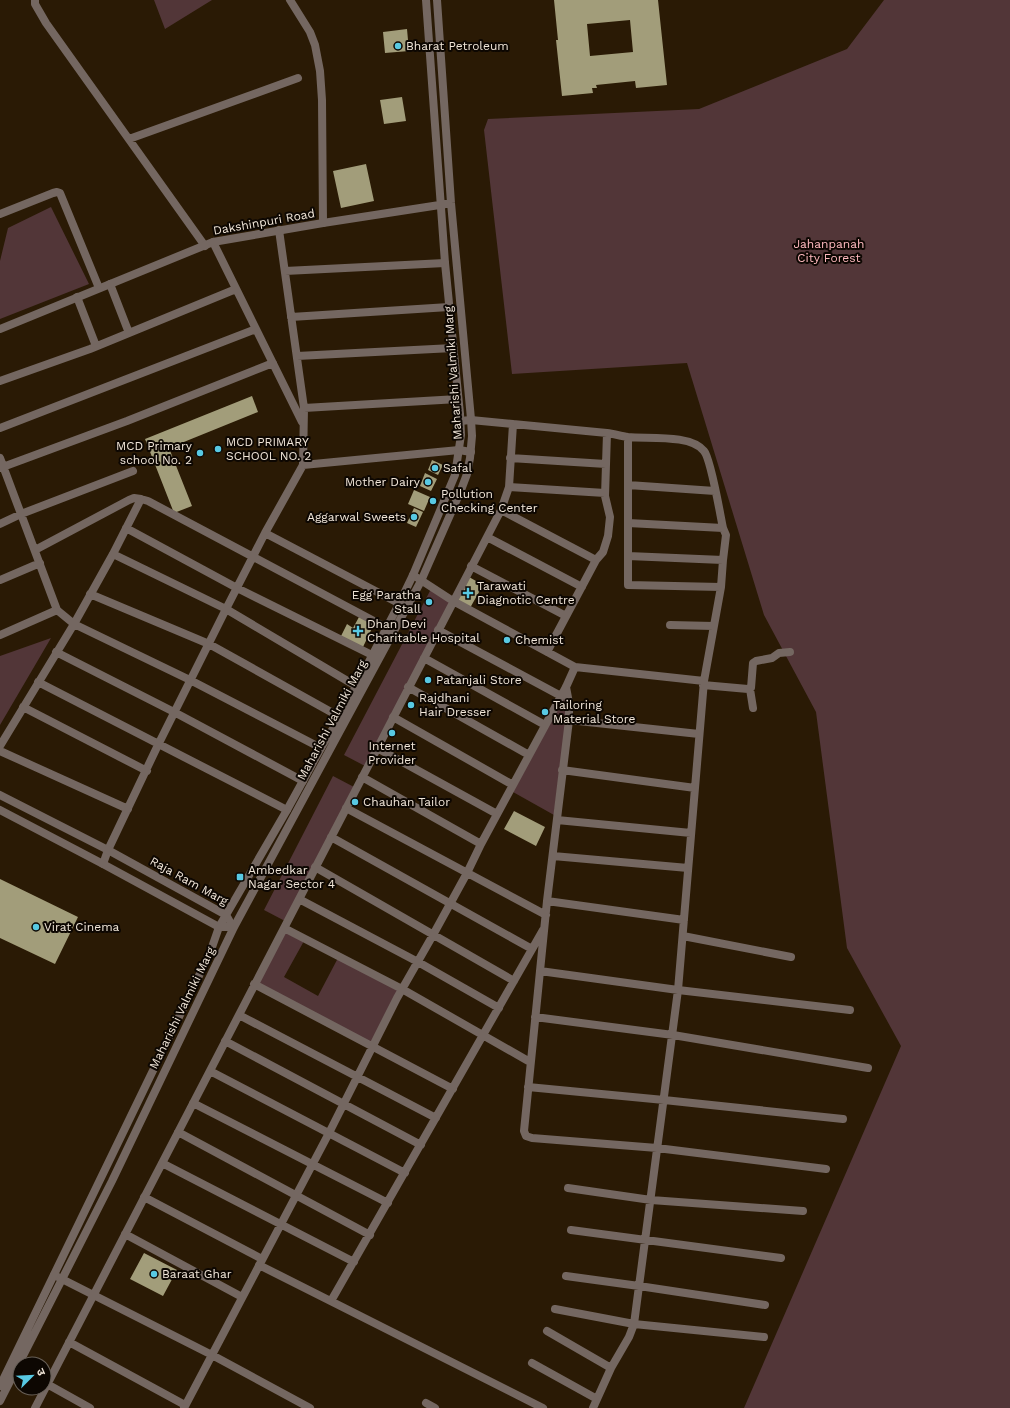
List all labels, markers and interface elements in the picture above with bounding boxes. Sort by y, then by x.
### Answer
place label: Bharat Petroleum [406,39,509,53]
marker: Bharat Petroleum [393,41,403,51]
street label: Dakshinpuri Road [212,206,316,238]
park label: Jahanpanah City Forest [794,237,864,265]
street label: Maharishi Valmiki Marg [441,305,465,440]
place label: MCD PRIMARY SCHOOL NO. 2 [226,435,311,463]
place label: MCD Primary school No. 2 [116,439,193,467]
marker: MCD PRIMARY SCHOOL NO. 2 [213,444,223,454]
marker: MCD Primary school No. 2 [195,448,205,458]
place label: Safal [443,461,472,475]
marker: Safal [430,463,440,473]
place label: Mother Dairy [345,475,421,489]
marker: Mother Dairy [423,477,433,487]
place label: Pollution Checking Center [441,487,538,515]
marker: Pollution Checking Center [428,496,438,506]
place label: Aggarwal Sweets [307,510,406,524]
marker: Aggarwal Sweets [409,512,419,522]
place label: Tarawati Diagnotic Centre [477,579,575,607]
marker: Tarawati Diagnotic Centre [462,587,474,599]
place label: Egg Paratha Stall [352,588,421,616]
marker: Egg Paratha Stall [424,597,434,607]
place label: Dhan Devi Charitable Hospital [367,617,480,645]
marker: Dhan Devi Charitable Hospital [352,625,364,637]
place label: Chemist [515,633,564,647]
marker: Chemist [502,635,512,645]
street label: Maharishi Valmiki Marg [294,657,370,782]
place label: Patanjali Store [436,673,522,687]
marker: Patanjali Store [423,675,433,685]
place label: Rajdhani Hair Dresser [419,691,491,719]
place label: Tailoring Material Store [553,698,636,726]
marker: Rajdhani Hair Dresser [406,700,416,710]
marker: Tailoring Material Store [540,707,550,717]
marker: Internet Provider [387,728,397,738]
place label: Internet Provider [368,739,416,767]
place label: Chauhan Tailor [363,795,450,809]
marker: Chauhan Tailor [350,797,360,807]
street label: Raja Ram Marg [148,854,231,908]
place label: Ambedkar Nagar Sector 4 [248,863,335,891]
marker: Ambedkar Nagar Sector 4 [235,872,245,882]
place label: Virat Cinema [44,920,120,934]
marker: Virat Cinema [31,922,41,932]
street label: Maharishi Valmiki Marg [146,944,218,1071]
place label: Baraat Ghar [162,1267,232,1281]
marker: Baraat Ghar [149,1269,159,1279]
north arrow [12,1356,52,1396]
text: उ [33,1367,48,1378]

